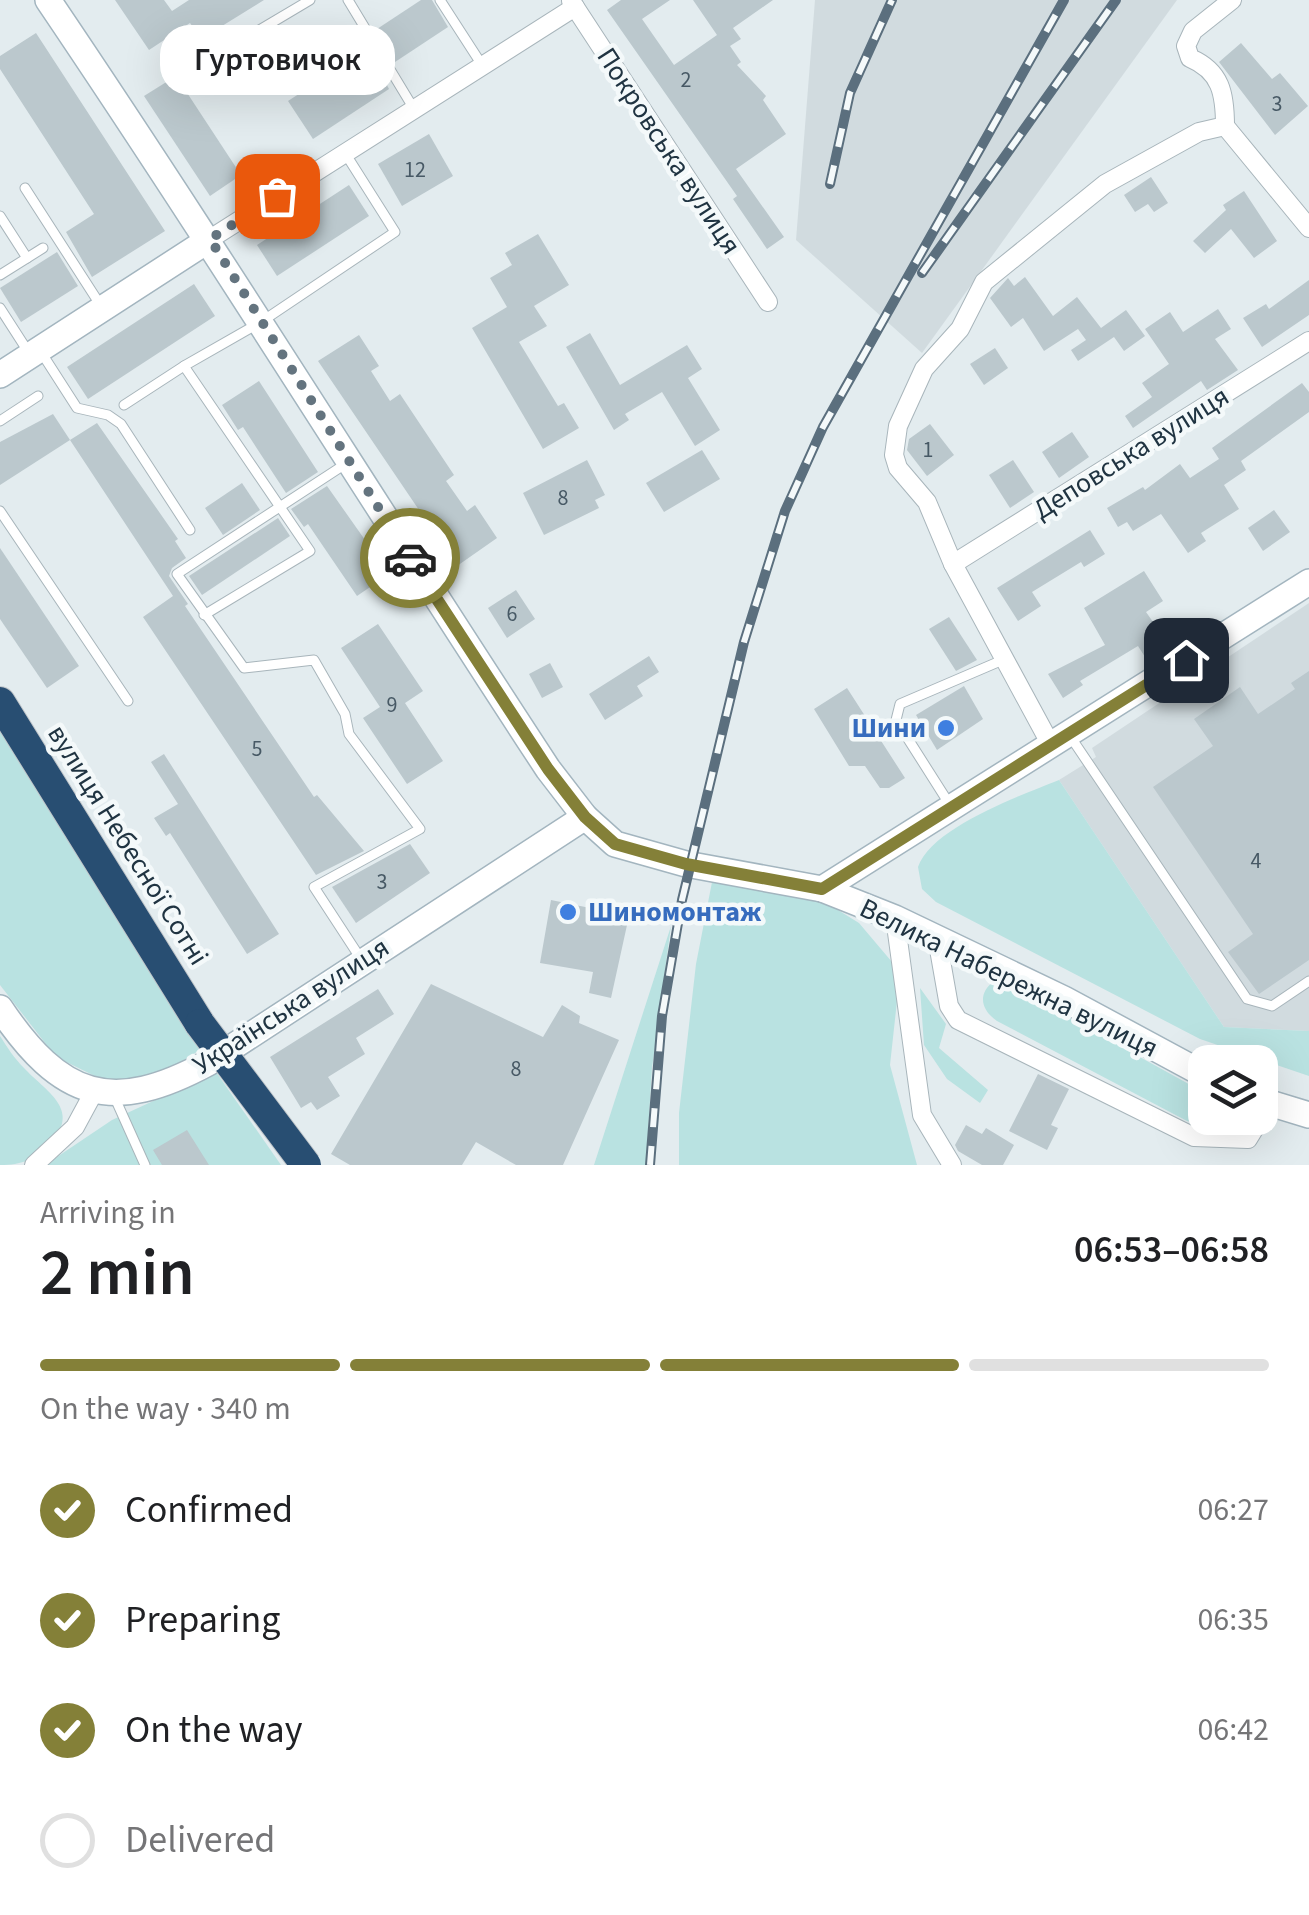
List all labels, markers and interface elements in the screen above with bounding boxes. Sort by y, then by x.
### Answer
callout: Гуртовичок [160,26,394,96]
text: Гуртовичок [194,37,361,83]
street label: Покровська вулиця [587,40,751,262]
house number: 2 [681,64,691,96]
house number: 3 [1272,88,1282,120]
pin [235,154,320,239]
house number: 12 [404,154,426,186]
icon: bag [250,169,305,224]
street label: Деповська вулиця [1025,377,1237,529]
house number: 1 [923,434,933,466]
house number: 8 [558,482,569,514]
courier [360,508,460,608]
icon: car [383,531,438,586]
house number: 6 [507,598,518,630]
pin [1144,618,1229,703]
icon: home [1159,633,1214,688]
house number: 9 [387,689,397,721]
place label: Шини [851,708,926,748]
street label: вулиця Небесної Сотні [38,717,218,973]
marker: Шини [935,717,957,739]
house number: 5 [252,733,262,765]
house number: 4 [1251,845,1262,877]
house number: 3 [377,866,387,898]
street label: Велика Набережна вулиця [853,888,1165,1068]
place label: Шиномонтаж [588,892,762,932]
marker: Шиномонтаж [557,901,579,923]
street label: Українська вулиця [185,927,397,1085]
map controls [1188,1045,1278,1135]
button: layers [1188,1045,1278,1135]
house number: 8 [511,1053,522,1085]
text: Arriving in [40,1190,176,1236]
text: 06:53–06:58 [1074,1223,1269,1277]
text: 2 min [40,1227,195,1320]
text: On the way · 340 m [40,1386,291,1432]
icon: check [40,1483,95,1538]
text: Confirmed [125,1483,293,1537]
text: 06:27 [1197,1487,1269,1533]
icon: check [40,1593,95,1648]
text: Preparing [125,1593,280,1647]
text: 06:35 [1197,1597,1269,1643]
icon: check [40,1703,95,1758]
text: On the way [125,1703,302,1757]
text: 06:42 [1197,1707,1269,1753]
text: Delivered [125,1813,275,1867]

